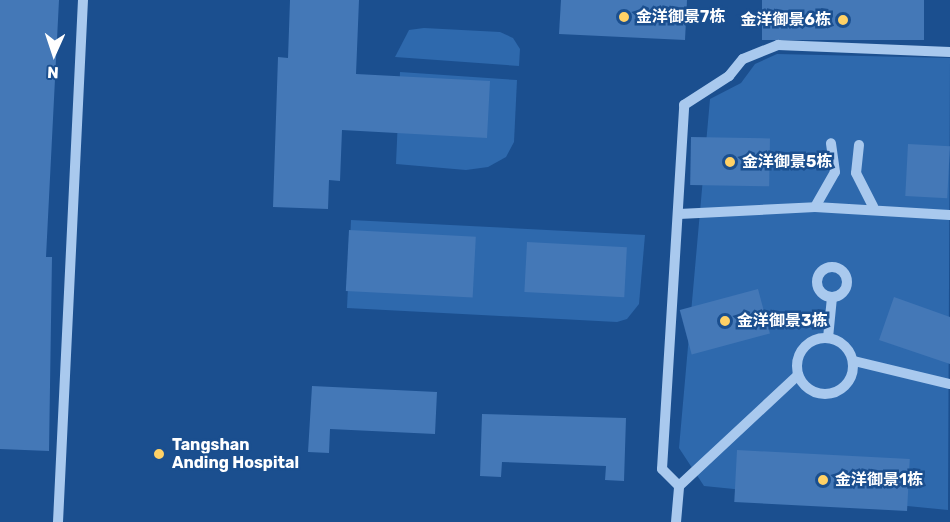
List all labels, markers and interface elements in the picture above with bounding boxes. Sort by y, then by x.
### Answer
place label: 金洋御景7栋 [636,7,725,27]
marker: 金洋御景7栋 [617,10,631,24]
place label: 金洋御景6栋 [741,10,831,30]
marker: 金洋御景6栋 [836,13,850,27]
north arrow [24,24,84,84]
text: N [47,63,59,82]
place label: 金洋御景5栋 [742,152,832,172]
marker: 金洋御景5栋 [723,155,737,169]
place label: 金洋御景3栋 [737,311,828,331]
marker: 金洋御景3栋 [718,314,732,328]
place label: Tangshan Anding Hospital [172,435,299,473]
marker: Tangshan Anding Hospital [150,445,168,463]
place label: 金洋御景1栋 [835,470,923,490]
marker: 金洋御景1栋 [816,473,830,487]

